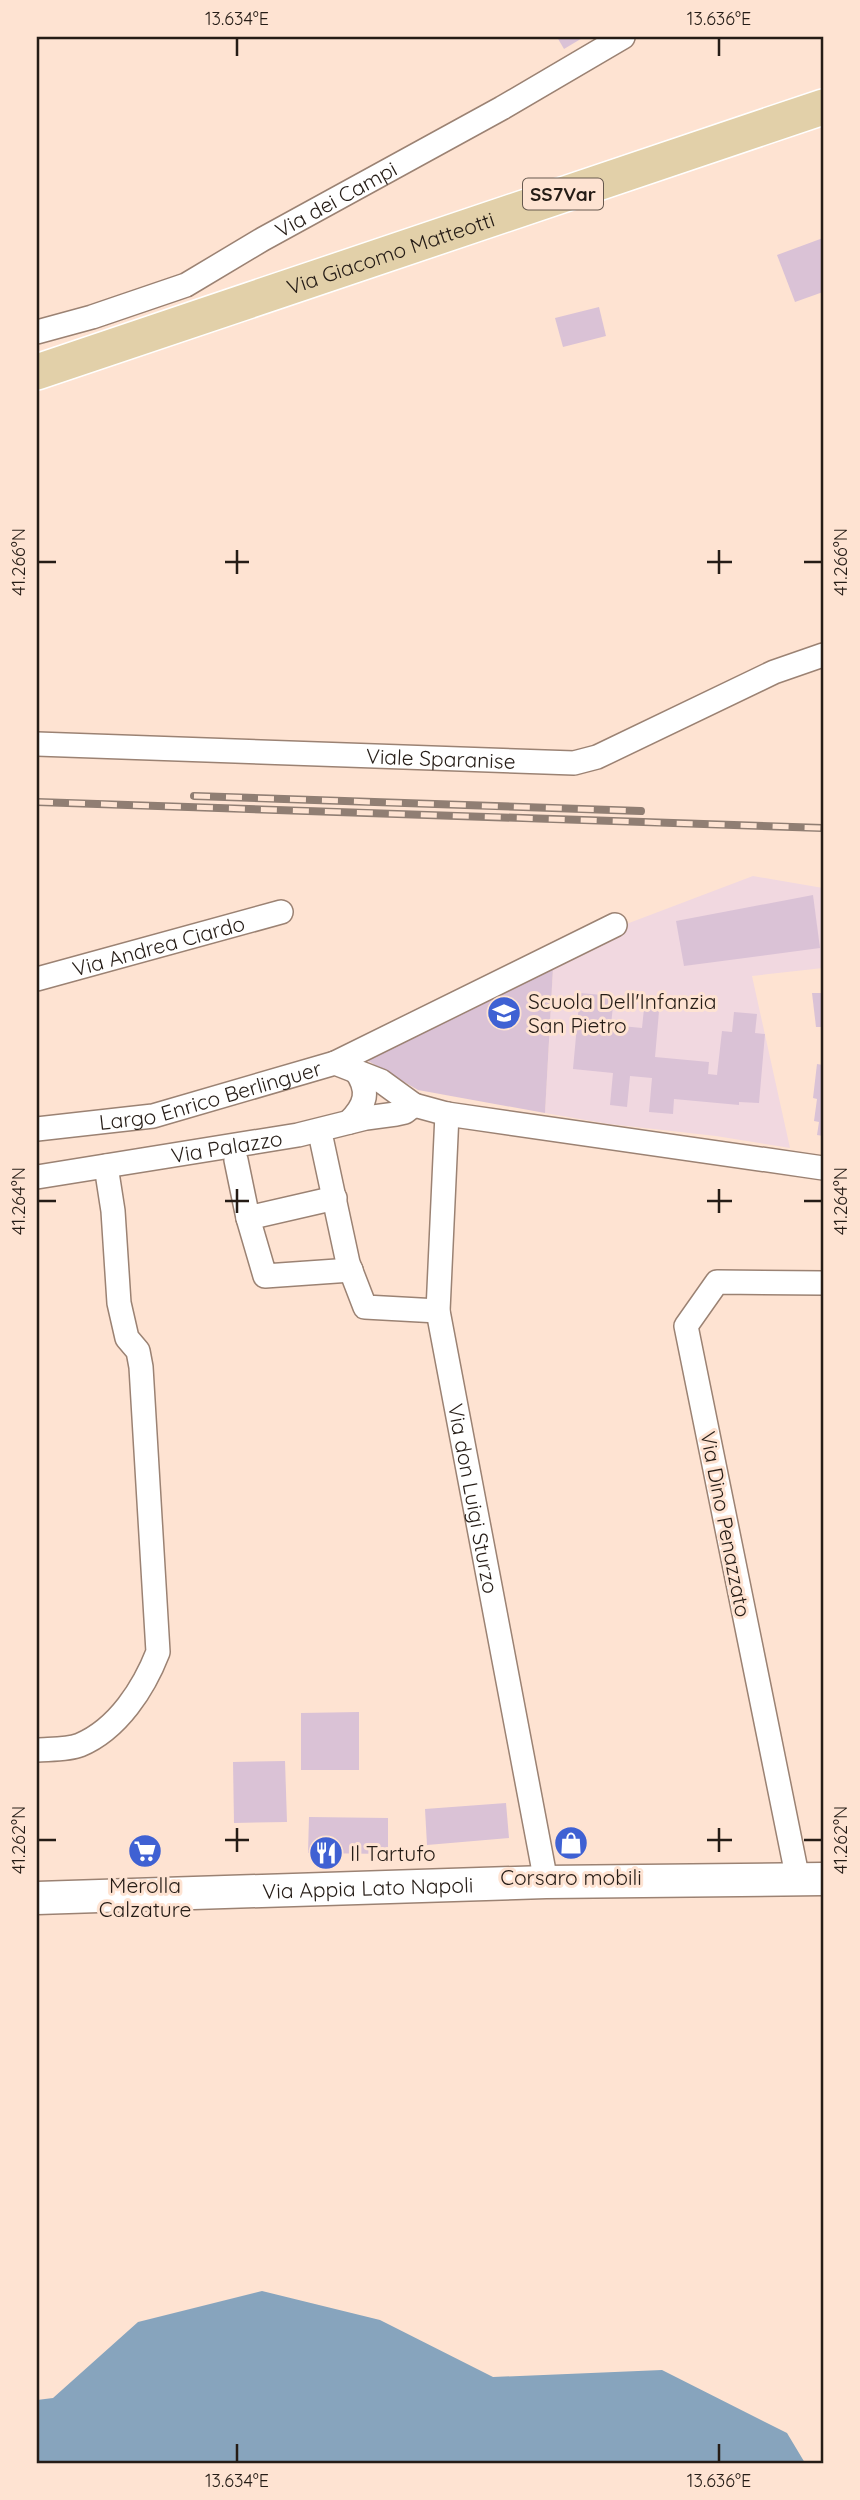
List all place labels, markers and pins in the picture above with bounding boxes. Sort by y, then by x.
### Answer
place label: Scuola Dell'Infanzia San Pietro [528,988,717,1038]
school or university icon: Scuola Dell'Infanzia San Pietro [485,994,523,1032]
shop icon: Corsaro mobili [552,1824,590,1862]
supermarket icon: Merolla Calzature [126,1832,164,1870]
restaurant icon: Il Tartufo [307,1834,345,1872]
place label: Il Tartufo [350,1840,436,1866]
place label: Corsaro mobili [500,1864,642,1890]
place label: Merolla Calzature [99,1872,191,1922]

